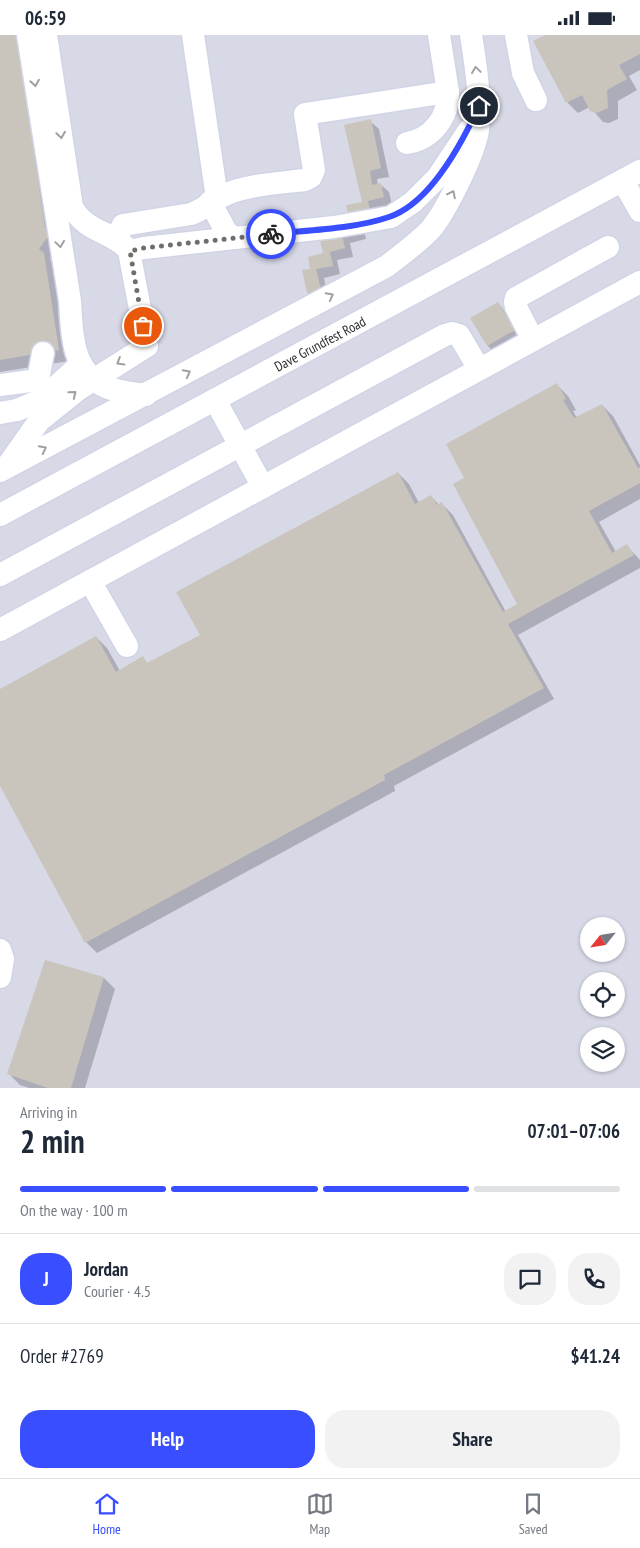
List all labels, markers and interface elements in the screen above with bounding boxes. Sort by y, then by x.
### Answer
text: 06:59 [25,6,66,30]
one-way arrow [472,66,482,75]
one-way arrow [29,80,40,88]
pin [458,85,500,127]
icon: home [465,92,493,120]
one-way arrow [55,131,66,139]
one-way arrow [446,190,456,199]
courier [246,209,296,259]
icon: bike [257,220,285,248]
one-way arrow [54,240,65,248]
one-way arrow [325,292,334,302]
pin [122,305,164,347]
icon: bag [129,312,157,340]
street label: Dave Grundfest Road [271,312,369,376]
one-way arrow [116,355,125,365]
one-way arrow [182,369,191,379]
one-way arrow [68,390,77,399]
one-way arrow [38,445,47,455]
north arrow [580,917,625,963]
map controls [580,917,625,1072]
button: locate [580,972,625,1017]
button: layers [580,1027,625,1072]
text: Arriving in [20,1102,77,1122]
text: 07:01–07:06 [527,1119,620,1143]
text: 2 min [20,1120,85,1162]
text: On the way · 100 m [20,1200,128,1220]
button: chat [504,1253,556,1305]
button: phone [568,1253,620,1305]
text: Jordan [84,1257,128,1281]
text: J [43,1267,49,1291]
text: Courier · 4.5 [84,1281,151,1301]
text: Order #2769 [20,1344,104,1368]
text: $41.24 [571,1344,620,1368]
button: Help [20,1410,315,1468]
button: Share [325,1410,620,1468]
tab: Home [92,1490,121,1538]
tab: Map [306,1490,334,1538]
tab: Saved [519,1490,548,1538]

